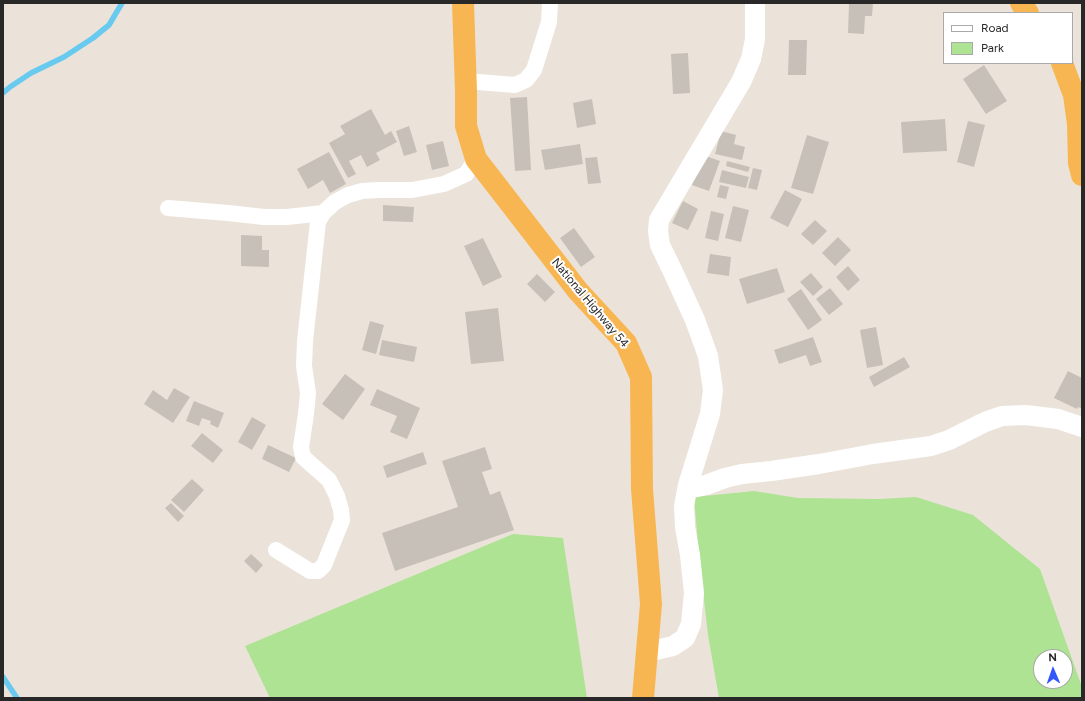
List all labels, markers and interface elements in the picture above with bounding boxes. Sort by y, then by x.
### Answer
legend [943,12,1073,64]
text: Road [981,21,1009,35]
text: Park [981,41,1004,55]
street label: National Highway 54 [548,255,632,351]
north arrow [1033,649,1073,689]
text: N [1048,651,1057,664]

